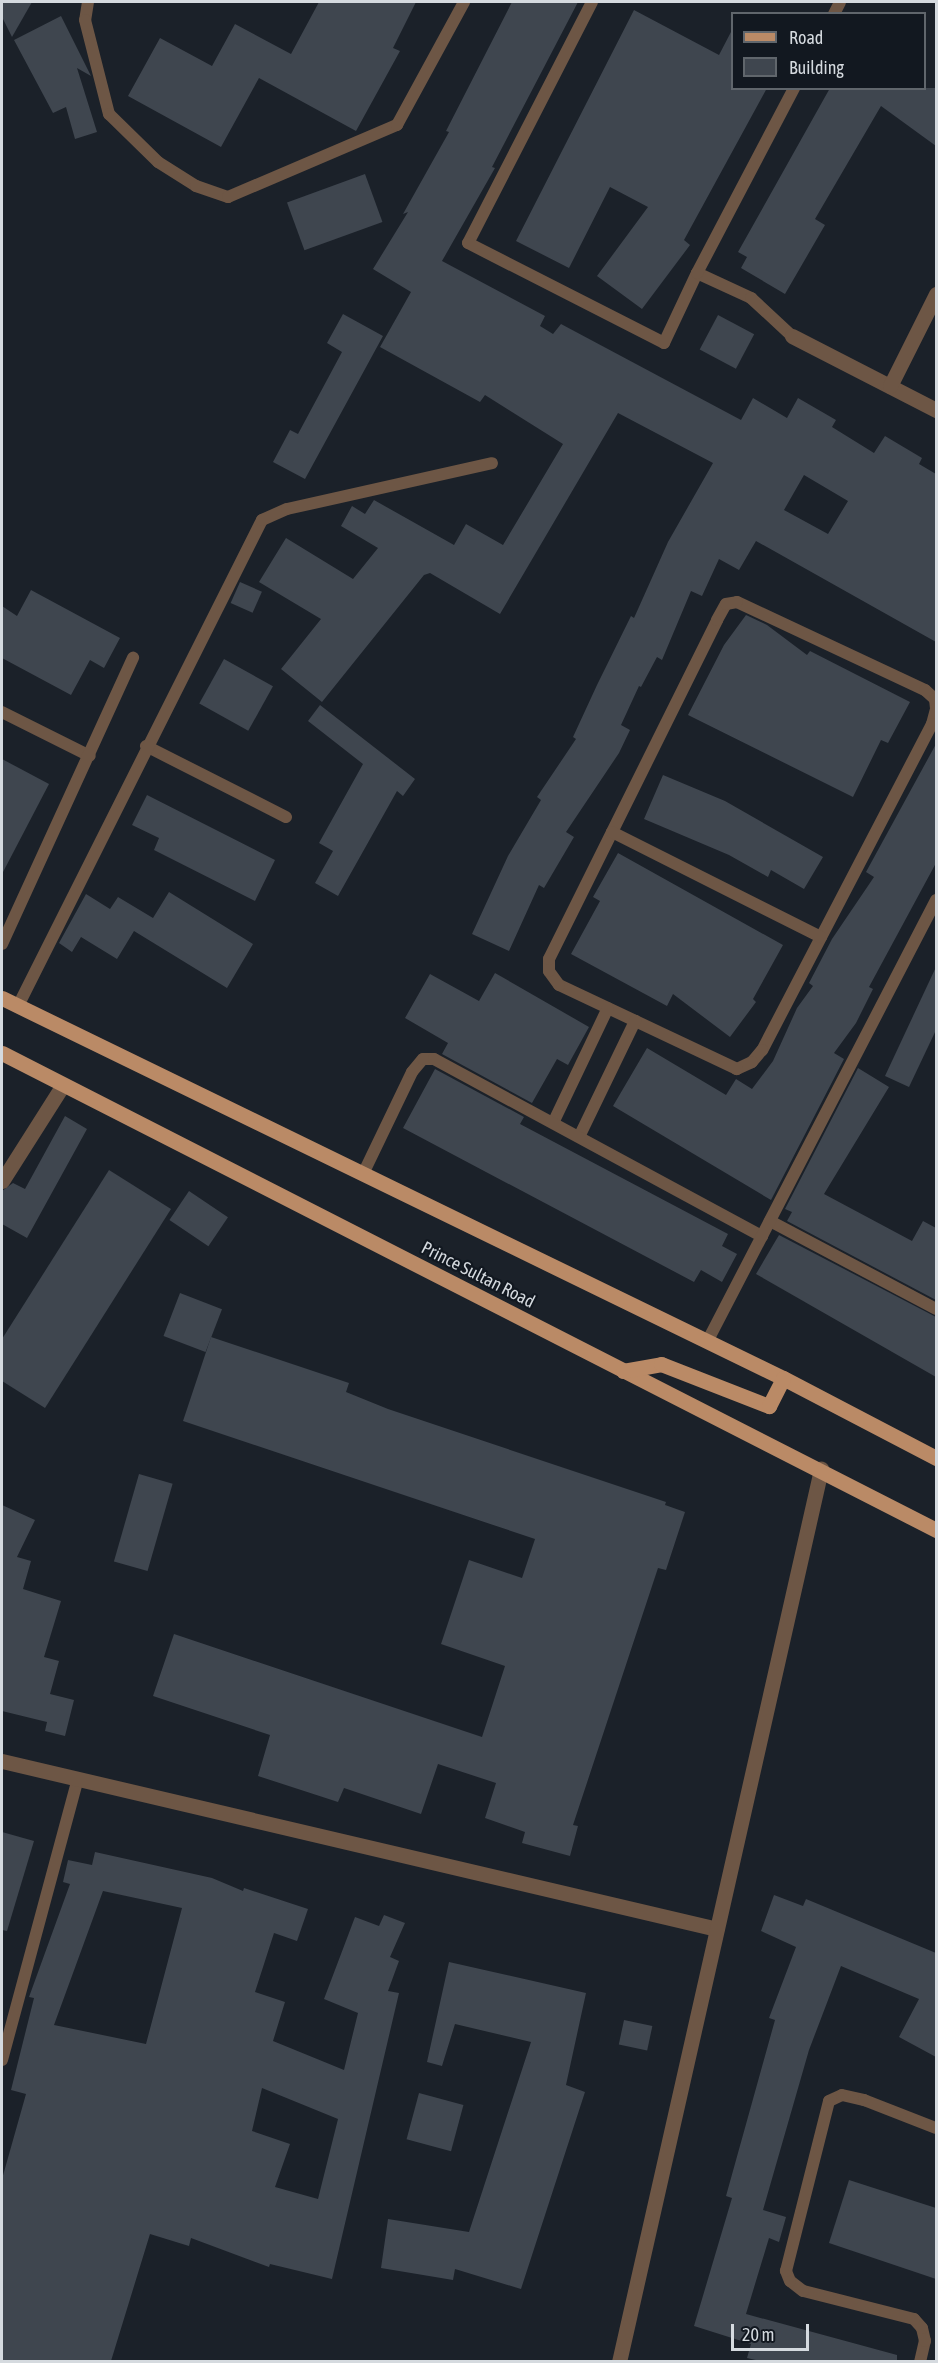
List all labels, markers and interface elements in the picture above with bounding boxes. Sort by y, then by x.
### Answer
legend [731,12,926,90]
text: Road [789,27,823,48]
text: Building [789,57,844,78]
street label: Prince Sultan Road [418,1237,538,1313]
scale bar [734,2312,812,2350]
text: 20 m [742,2324,774,2345]

